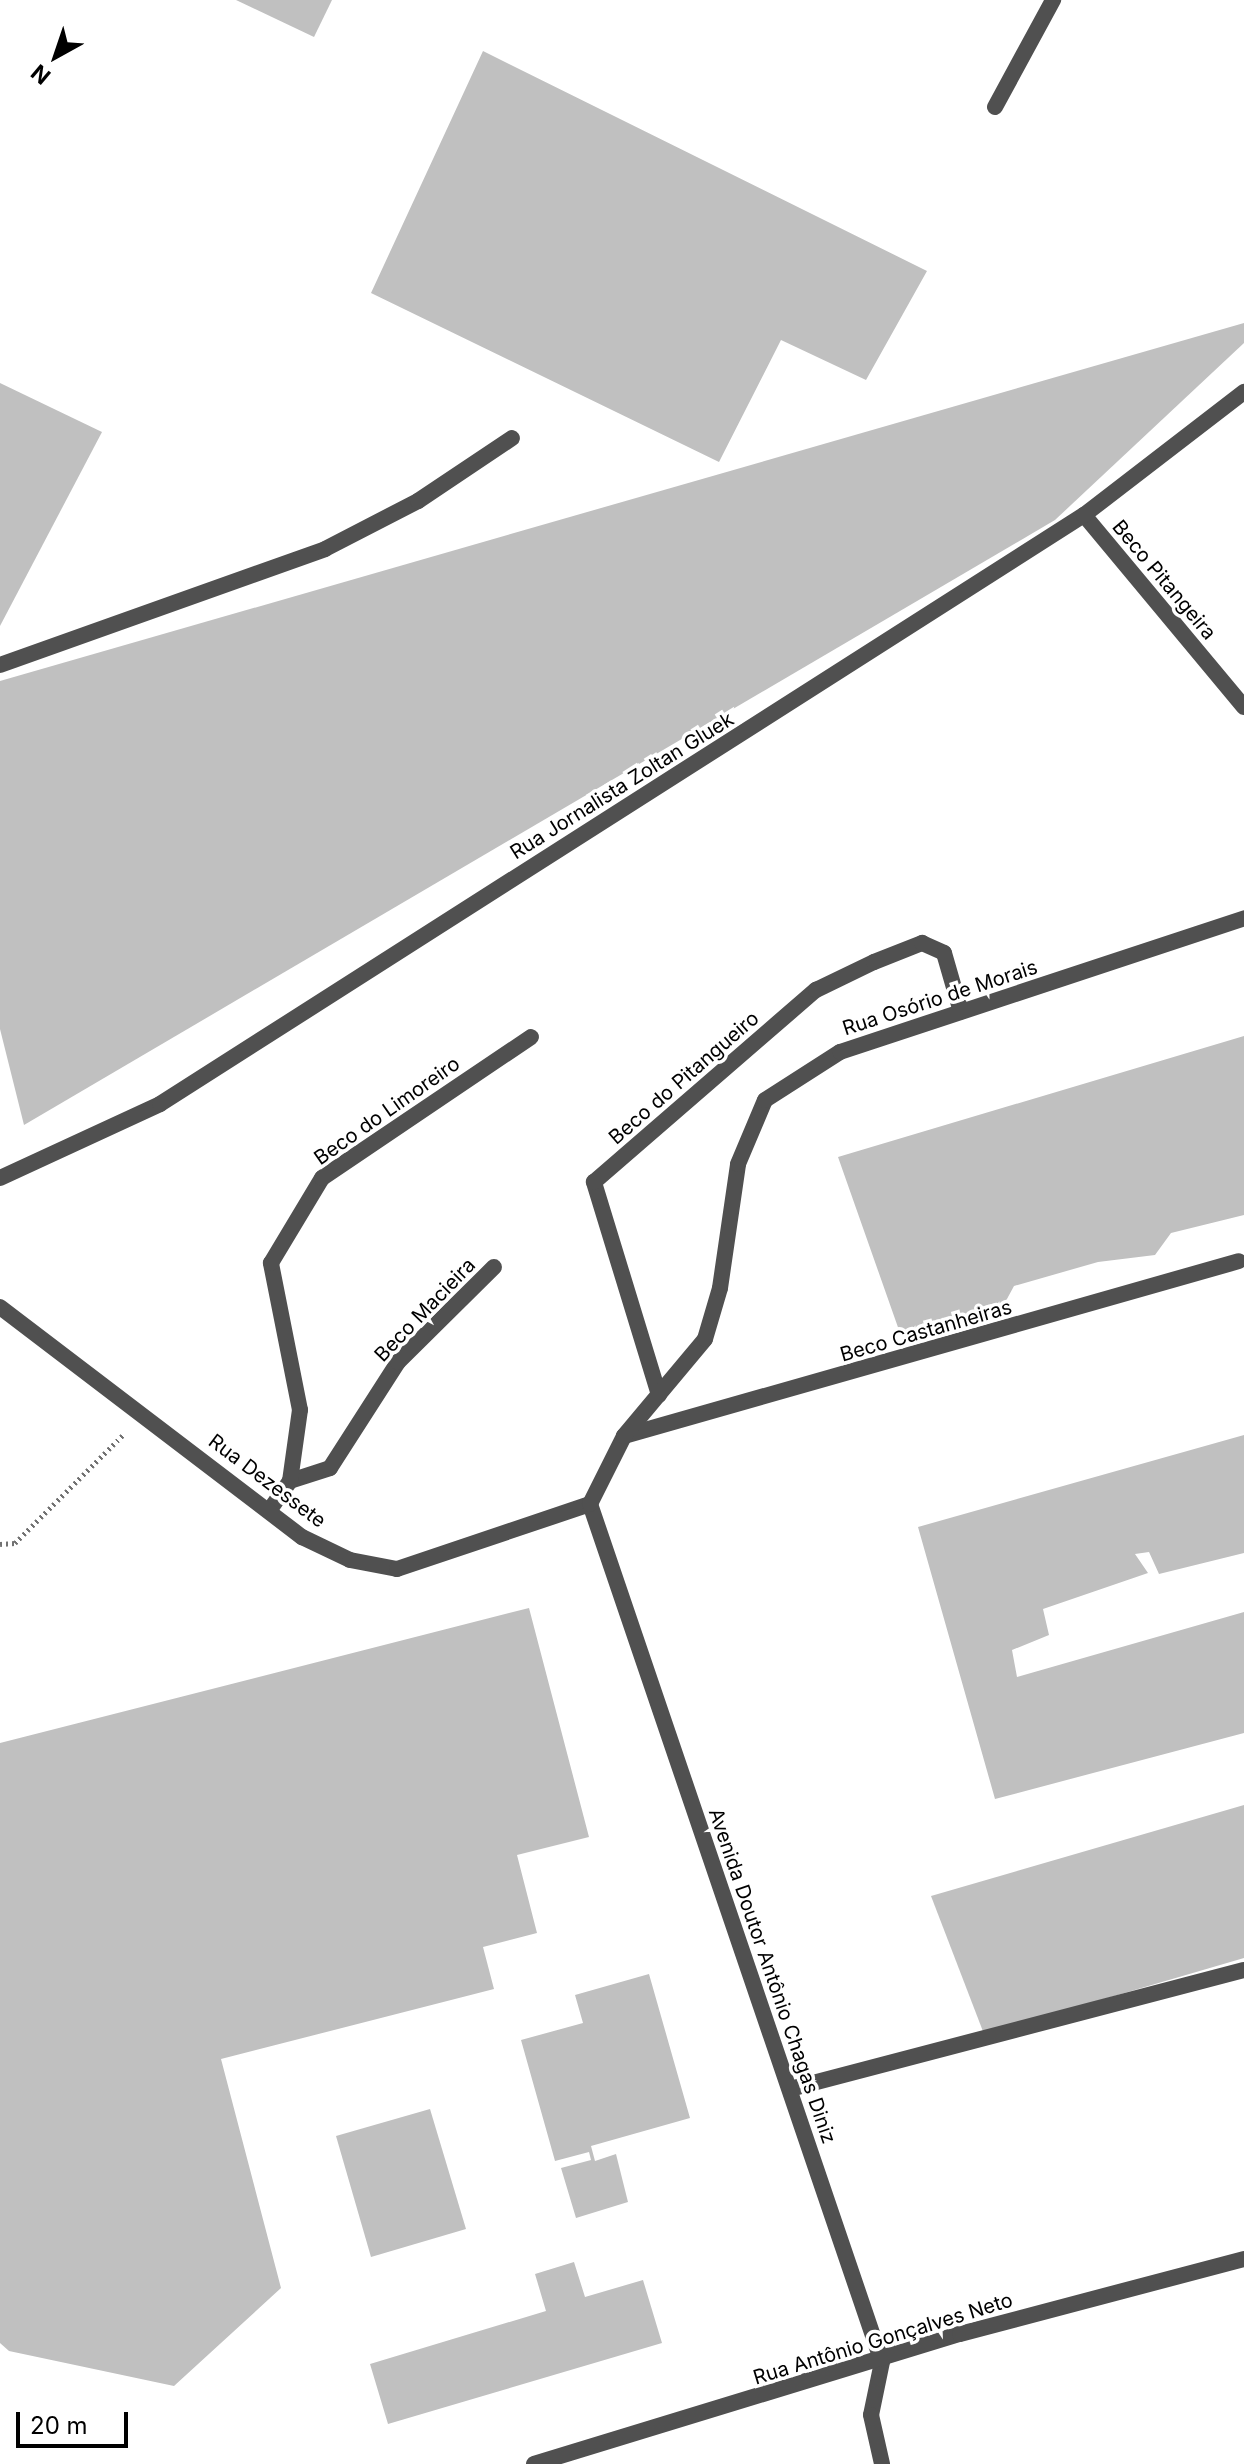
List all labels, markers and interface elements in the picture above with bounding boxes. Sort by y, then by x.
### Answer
north arrow [16,16,96,96]
text: N [26,59,55,90]
street label: Beco Pitangeira [1107,515,1221,645]
street label: Rua Jornalista Zoltan Gluek [506,707,738,865]
street label: Rua Osório de Morais [840,955,1040,1041]
street label: Beco do Pitangueiro [604,1006,764,1150]
street label: Beco do Limoreiro [310,1052,464,1170]
street label: Beco Macieira [370,1253,480,1367]
street label: Beco Castanheiras [837,1295,1015,1367]
street label: Rua Dezessete [204,1429,330,1533]
street label: Avenida Doutor Antônio Chagas Diniz [703,1805,841,2147]
street label: Rua Antônio Gonçalves Neto [750,2288,1016,2390]
scale bar [20,2396,132,2446]
text: 20 m [30,2411,88,2440]

